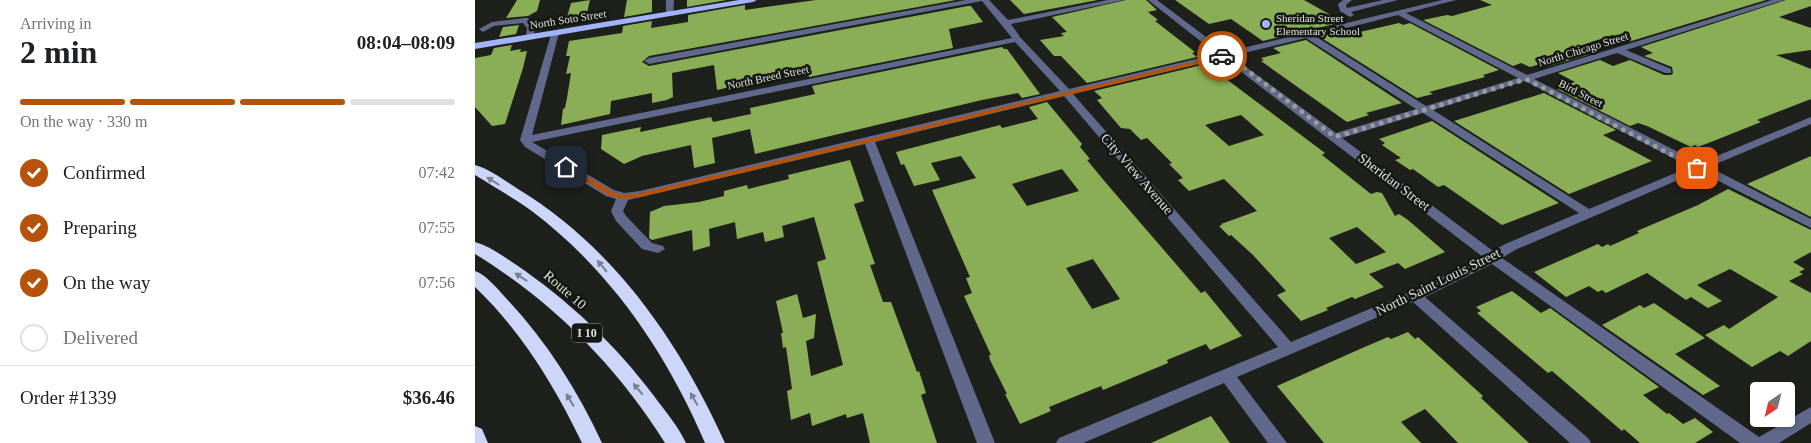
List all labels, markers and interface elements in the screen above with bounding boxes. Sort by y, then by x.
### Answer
street label: North Soto Street [529,7,607,31]
place label: Sheridan Street Elementary School [1276,12,1360,37]
text: Arriving in [20,15,92,32]
marker: Sheridan Street Elementary School [1260,18,1272,30]
street label: North Chicago Street [1537,30,1629,68]
courier [1197,31,1247,81]
text: 08:04–08:09 [357,32,455,53]
text: 2 min [20,34,97,70]
icon: car [1208,42,1236,70]
street label: North Breed Street [726,62,810,92]
street label: Bird Street [1557,77,1605,109]
text: On the way · 330 m [20,113,148,130]
street label: City View Avenue [1098,131,1176,217]
pin [545,146,587,188]
pin [1676,147,1718,189]
street label: Sheridan Street [1355,150,1433,214]
icon: home [552,153,580,181]
icon: bag [1683,154,1711,182]
icon: check [20,159,48,187]
text: Confirmed [63,162,145,183]
text: 07:42 [419,164,455,181]
one-way arrow [486,176,499,185]
icon: check [20,214,48,242]
text: Preparing [63,217,137,238]
text: 07:55 [419,219,455,236]
street label: North Saint Louis Street [1373,245,1503,319]
one-way arrow [596,260,607,273]
street label: Route 10 [541,268,589,312]
icon: check [20,269,48,297]
text: On the way [63,272,151,293]
one-way arrow [514,272,528,281]
text: 07:56 [419,274,455,291]
road number: I 10 [572,323,602,342]
text: Delivered [63,327,138,348]
north arrow [1750,382,1795,428]
map controls [1750,382,1795,427]
one-way arrow [632,383,643,396]
text: Order #1339 [20,387,117,408]
text: $36.46 [403,387,455,408]
one-way arrow [690,392,699,405]
one-way arrow [565,393,574,406]

